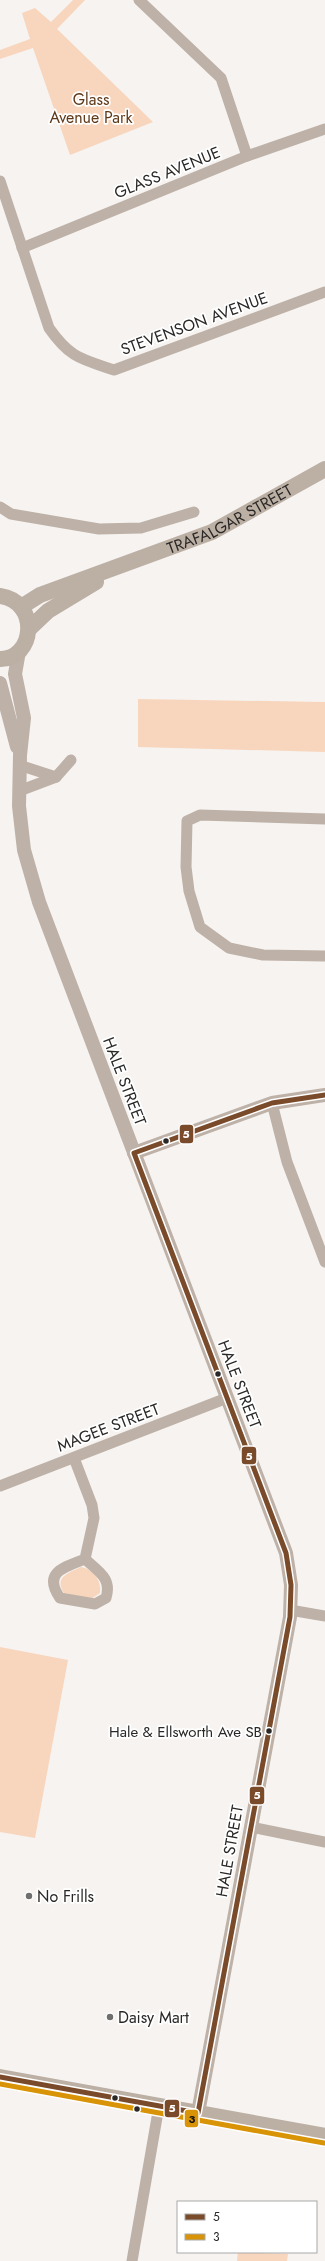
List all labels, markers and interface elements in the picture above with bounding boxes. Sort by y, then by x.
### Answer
park label: Glass Avenue Park [49,88,134,129]
street label: GLASS AVENUE [111,141,224,204]
street label: STEVENSON AVENUE [117,286,271,361]
street label: TRAFALGAR STREET [164,478,297,560]
street label: HALE STREET [97,1034,152,1129]
line badge: 5 [179,1124,194,1144]
text: 5 [182,1126,190,1142]
unlabelled marker [161,1136,171,1146]
street label: HALE STREET [212,1337,267,1432]
unlabelled marker [213,1369,223,1379]
street label: MAGEE STREET [54,1397,163,1458]
line badge: 5 [241,1446,257,1465]
text: 5 [245,1448,253,1464]
place label: Hale & Ellsworth Ave SB [109,1721,262,1743]
marker: Hale & Ellsworth Ave SB [264,1726,274,1736]
line badge: 5 [249,1786,265,1805]
text: 5 [253,1787,261,1803]
street label: HALE STREET [210,1803,249,1899]
place label: No Frills [37,1885,94,1908]
marker: No Frills [24,1891,34,1901]
place label: Daisy Mart [118,2006,189,2029]
marker: Daisy Mart [105,2012,115,2022]
unlabelled marker [110,2093,120,2103]
line badge: 5 [164,2099,180,2118]
text: 5 [168,2100,176,2116]
unlabelled marker [132,2104,142,2114]
line badge: 3 [184,2109,199,2128]
text: 3 [189,2111,196,2127]
legend [177,2201,317,2253]
text: 5 [213,2208,220,2226]
text: 3 [213,2228,220,2246]

